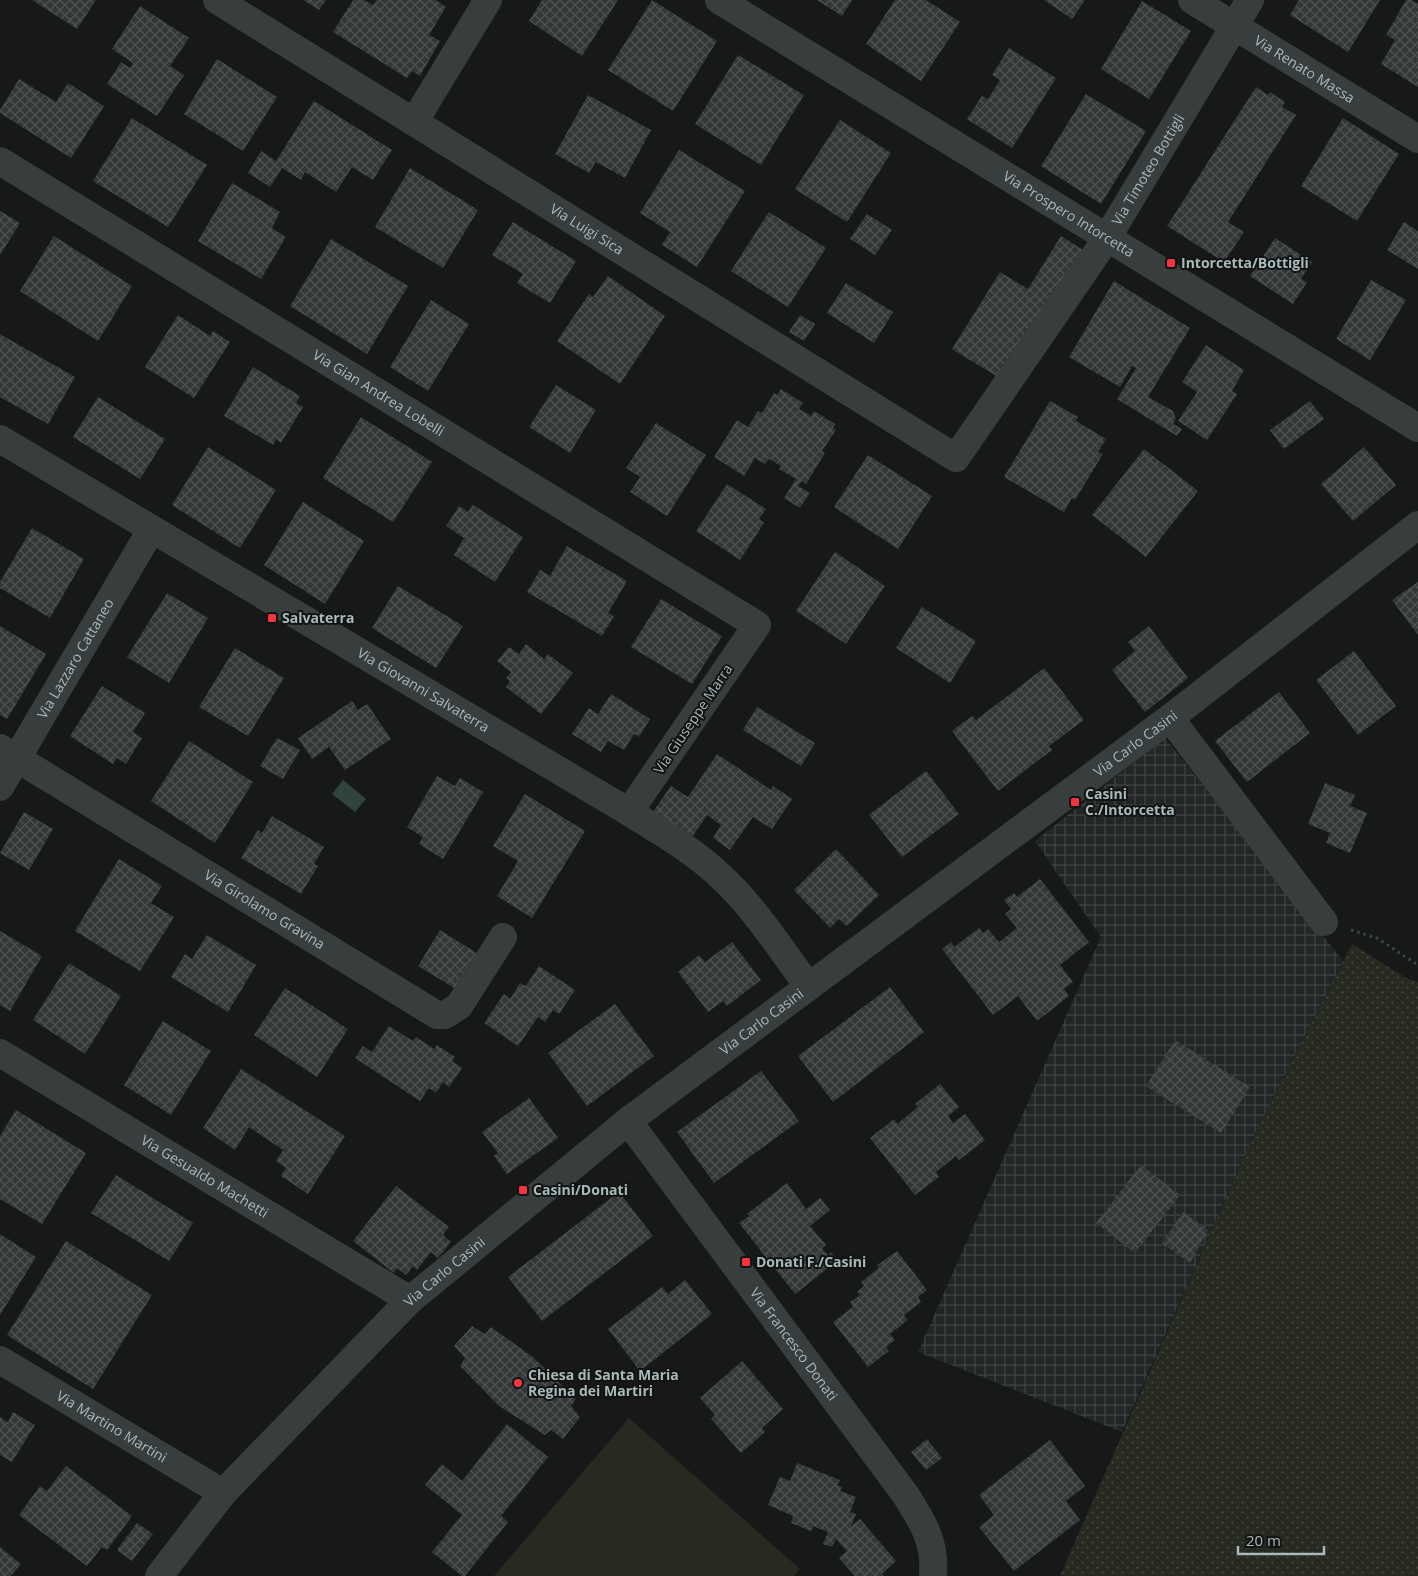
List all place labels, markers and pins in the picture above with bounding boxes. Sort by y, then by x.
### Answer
place label: Intorcetta/Bottigli [1181,253,1309,272]
marker: Intorcetta/Bottigli [1165,257,1177,269]
place label: Salvaterra [282,608,354,627]
marker: Salvaterra [266,612,278,624]
place label: Casini C./Intorcetta [1085,784,1175,819]
marker: Casini C./Intorcetta [1069,796,1081,808]
place label: Casini/Donati [533,1180,628,1199]
marker: Casini/Donati [517,1184,529,1196]
place label: Donati F./Casini [756,1252,866,1271]
marker: Donati F./Casini [740,1256,752,1268]
place label: Chiesa di Santa Maria Regina dei Martiri [528,1365,679,1400]
marker: Chiesa di Santa Maria Regina dei Martiri [512,1377,524,1389]

